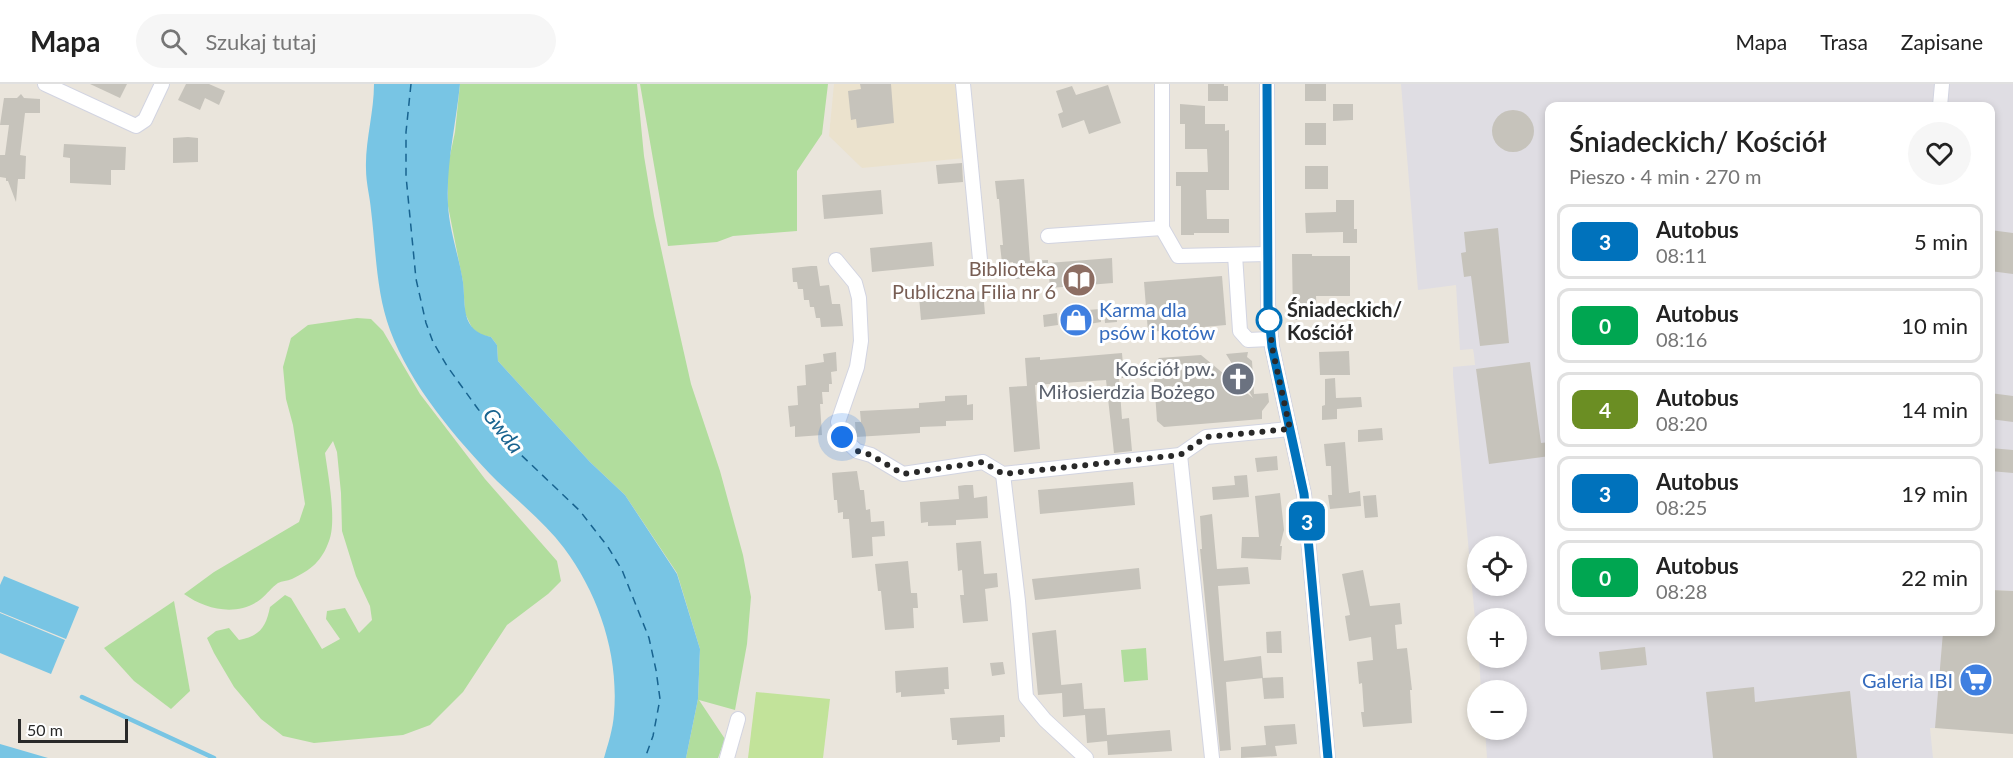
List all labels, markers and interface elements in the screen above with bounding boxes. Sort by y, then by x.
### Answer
search box [136,14,556,68]
text: Mapa [30,24,100,58]
icon: search [157,25,190,58]
text: Szukaj tutaj [205,28,316,55]
text: Mapa [1735,29,1787,54]
text: Trasa [1820,29,1868,54]
text: Zapisane [1901,29,1983,54]
button: heart [1908,122,1971,185]
text: Śniadeckich/ Kościół [1569,124,1827,158]
text: Pieszo · 4 min · 270 m [1569,164,1762,188]
text: Autobus [1656,216,1739,243]
text: 5 min [1914,228,1968,255]
text: 3 [1599,229,1611,254]
text: 08:11 [1656,243,1707,267]
place label: Biblioteka Publiczna Filia nr 6 [892,256,1056,303]
library icon: Biblioteka Publiczna Filia nr 6 [1061,262,1097,298]
place label: Karma dla psów i kotów [1099,297,1215,344]
place label: Śniadeckich/ Kościół [1287,297,1402,344]
text: Autobus [1656,300,1739,327]
shop icon: Karma dla psów i kotów [1058,302,1094,338]
marker: Śniadeckich/ Kościół [1256,307,1282,333]
text: 10 min [1901,312,1968,339]
text: 0 [1599,313,1611,338]
text: 08:16 [1656,327,1707,351]
place label: Kościół pw. Miłosierdzia Bożego [1038,356,1215,403]
church icon: Kościół pw. Miłosierdzia Bożego [1220,361,1256,397]
text: Autobus [1656,384,1739,411]
text: 14 min [1901,396,1968,423]
text: 4 [1599,397,1611,422]
water label: Gwda [478,402,530,458]
text: 08:20 [1656,411,1707,435]
your location [827,422,857,452]
text: Autobus [1656,468,1739,495]
text: 19 min [1901,480,1968,507]
text: 3 [1599,481,1611,506]
text: 08:25 [1656,495,1707,519]
line badge: 3 [1288,502,1326,540]
text: 3 [1301,509,1313,534]
map controls [1467,536,1527,740]
button: locate [1467,536,1527,596]
text: Autobus [1656,552,1739,579]
text: 22 min [1901,564,1968,591]
text: 0 [1599,565,1611,590]
text: 08:28 [1656,579,1707,603]
button: + [1467,608,1527,668]
supermarket icon: Galeria IBI [1958,662,1994,698]
place label: Galeria IBI [1862,668,1953,692]
button: − [1467,680,1527,740]
scale bar [18,716,128,744]
text: 50 m [27,720,63,739]

